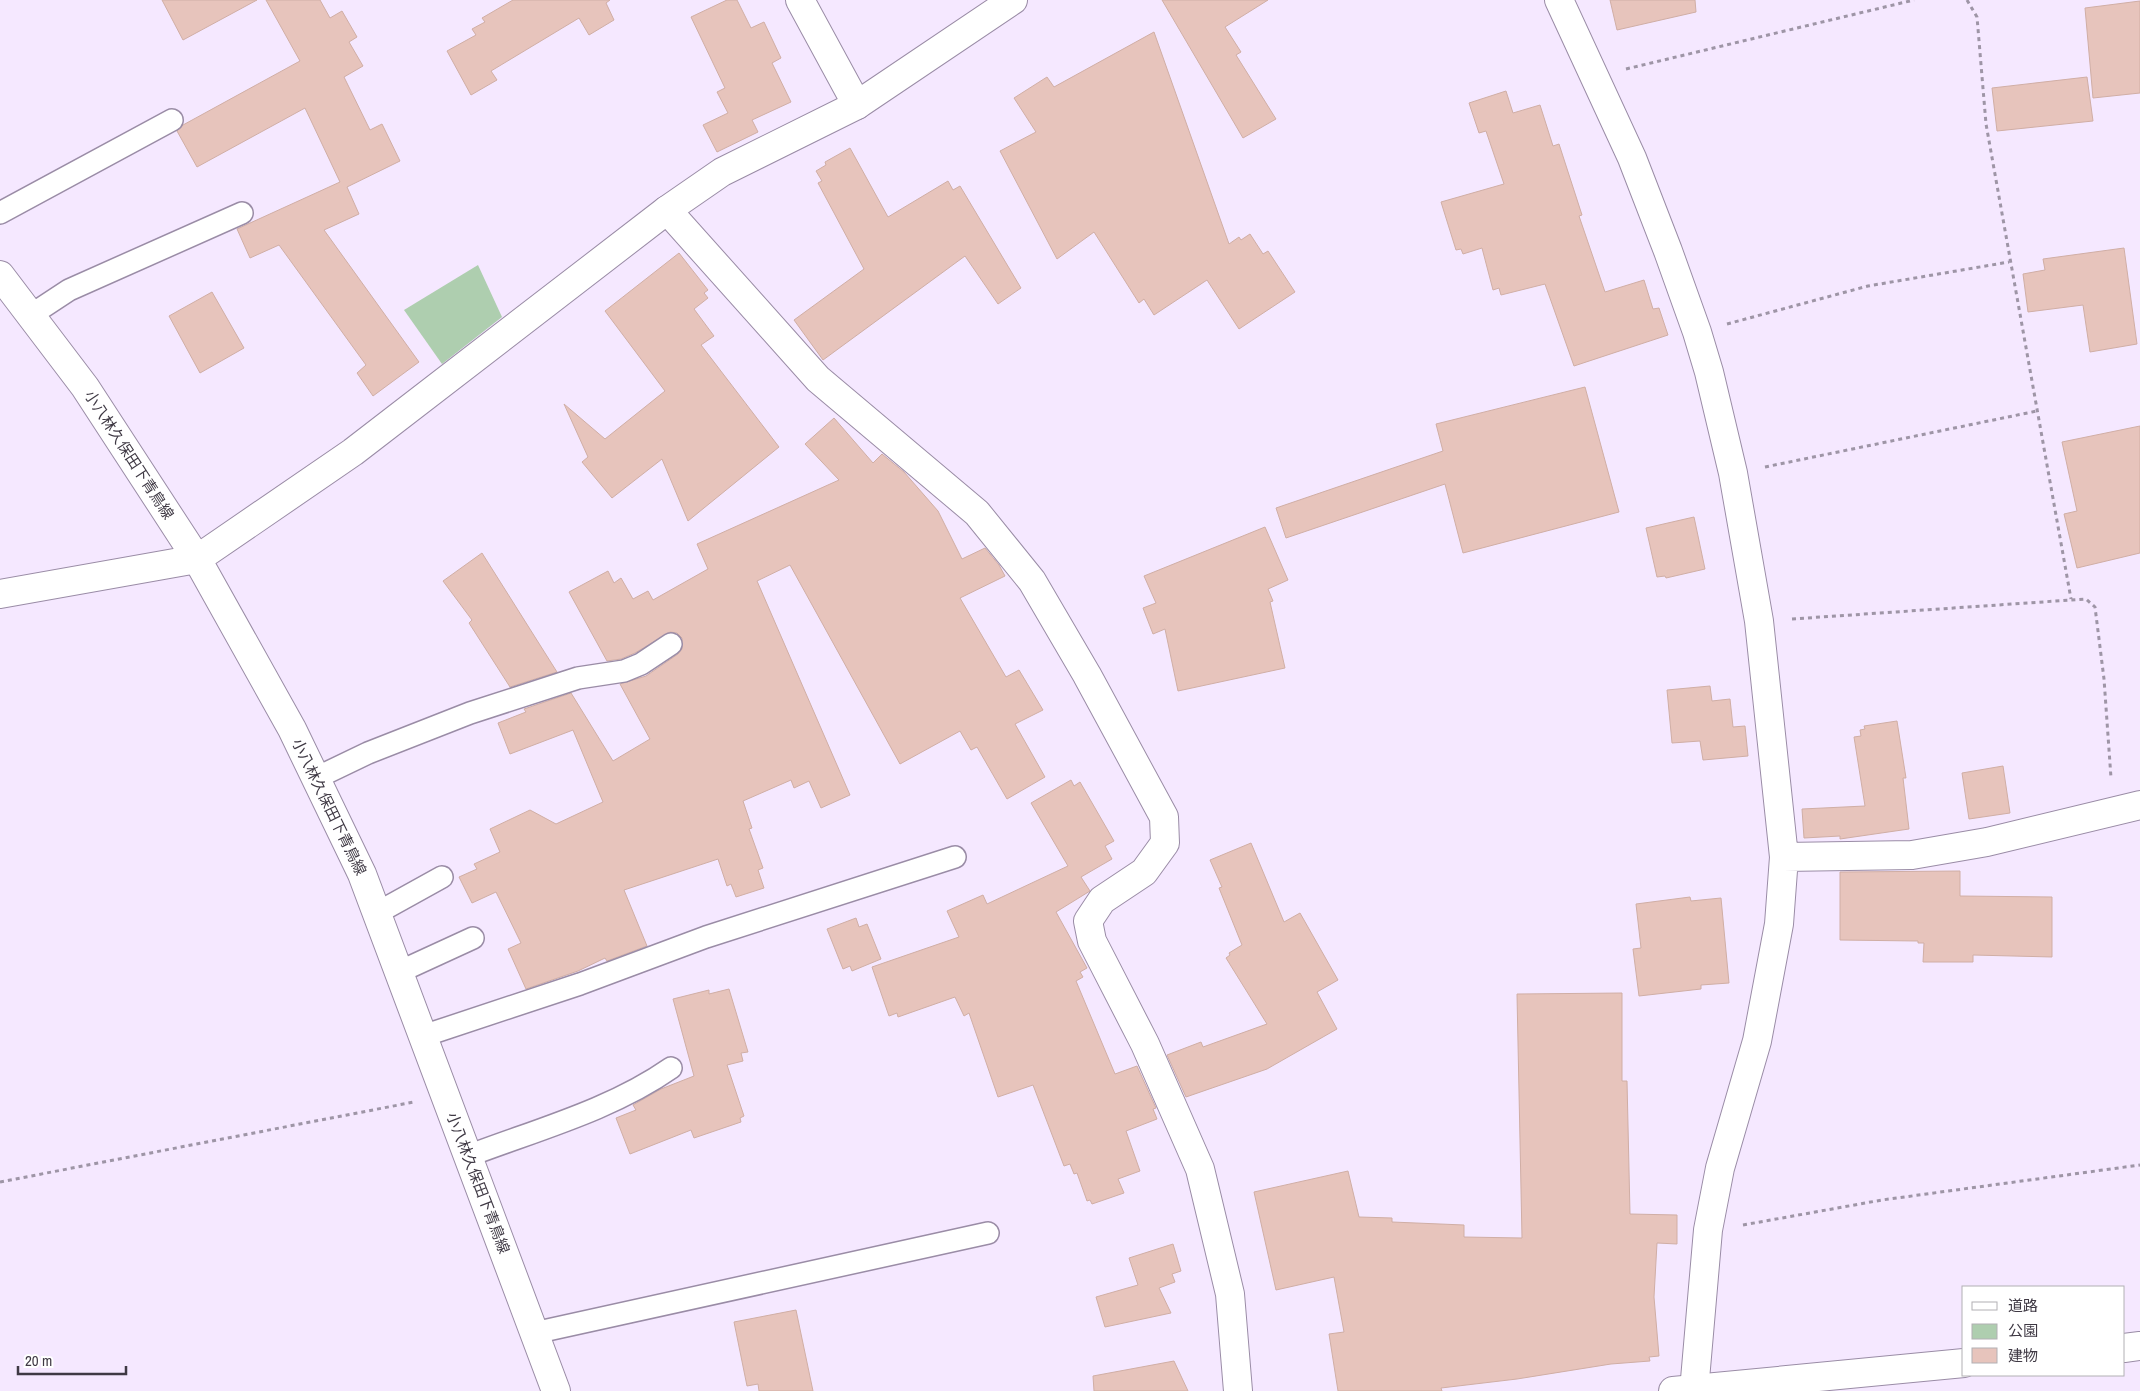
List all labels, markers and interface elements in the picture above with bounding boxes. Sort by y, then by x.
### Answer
street label: 小八林久保田下青鳥線 [80,386,179,523]
street label: 小八林久保田下青鳥線 [287,735,372,879]
street label: 小八林久保田下青鳥線 [442,1109,515,1257]
legend [1962,1286,2125,1376]
text: 道路 [2008,1295,2038,1316]
text: 公園 [2008,1320,2038,1341]
scale bar [18,1344,125,1376]
text: 建物 [2008,1345,2038,1366]
text: 20 m [25,1350,52,1371]

